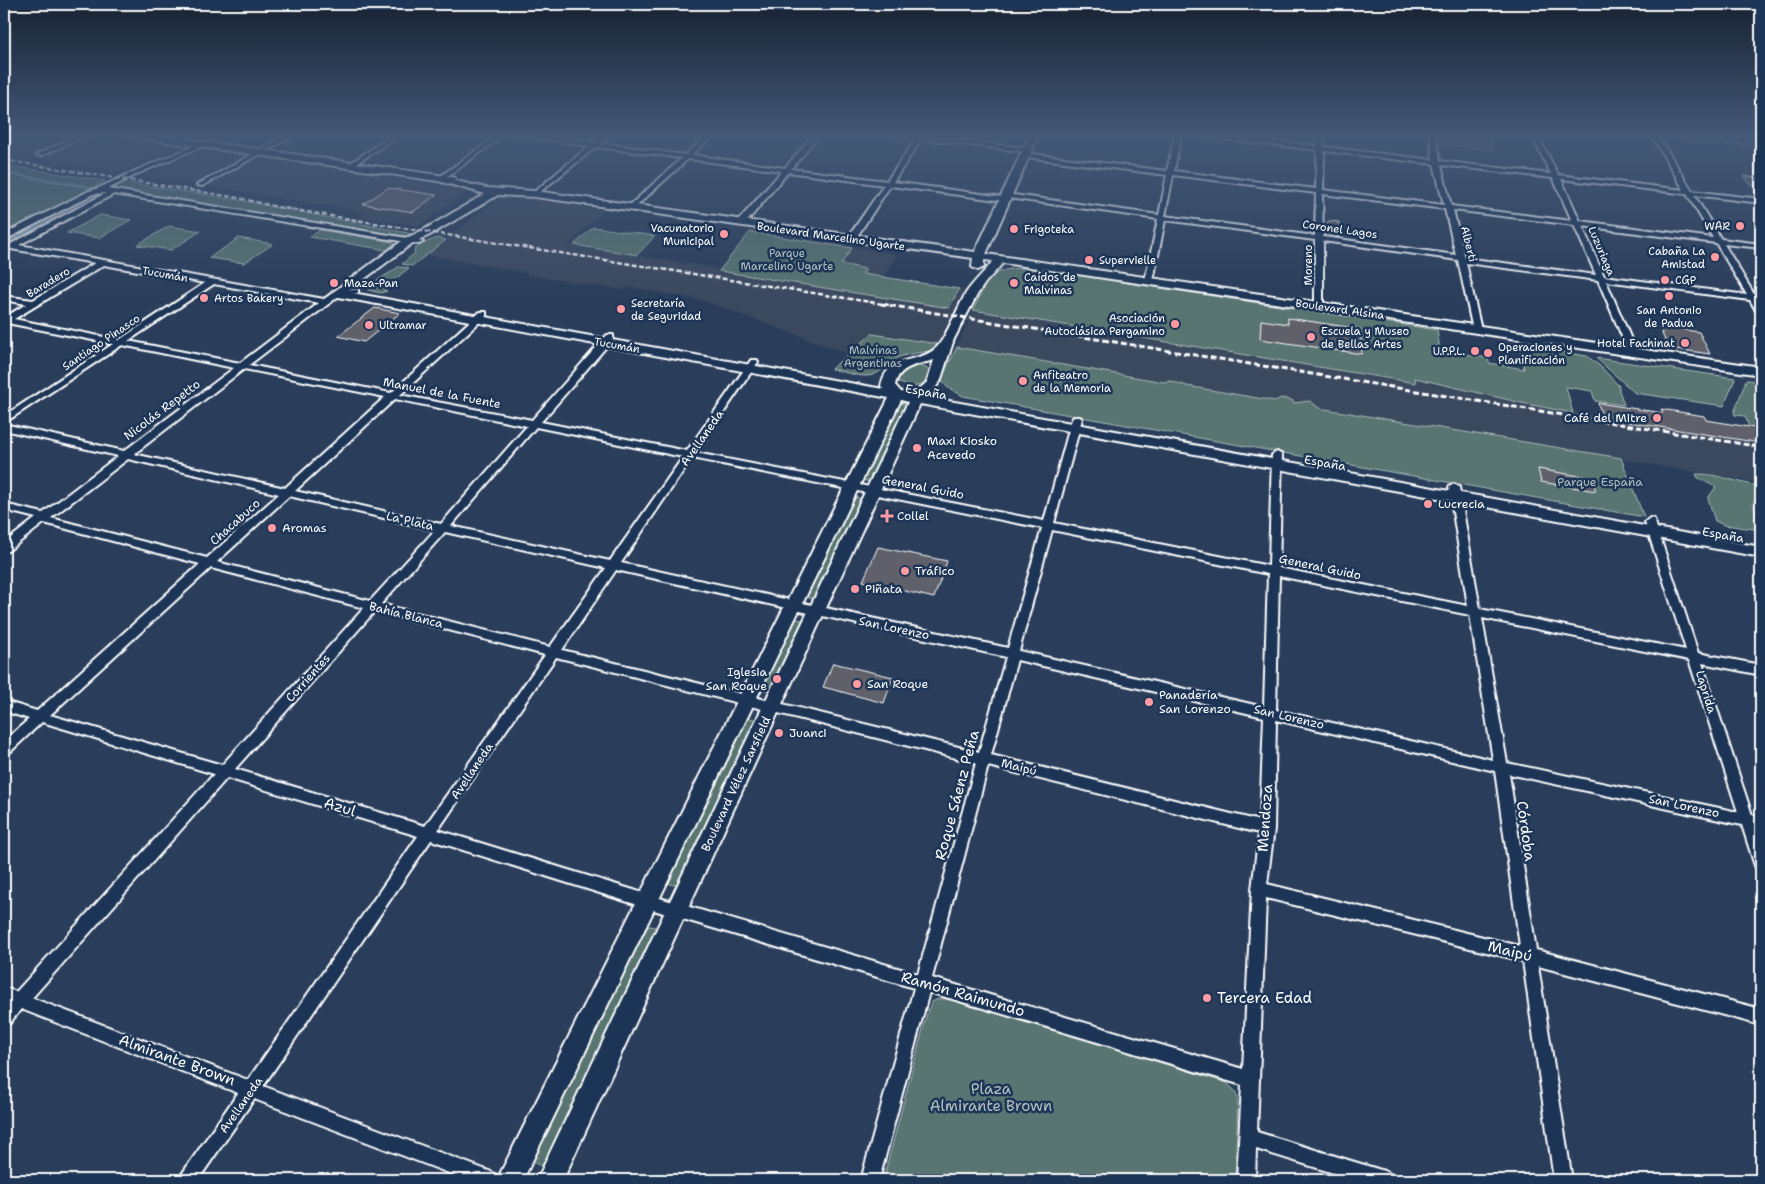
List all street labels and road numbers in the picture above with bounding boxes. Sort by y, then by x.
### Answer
street label: Coronel Lagos [1302,217,1378,242]
street label: Boulevard Marcelino Ugarte [756,219,906,254]
street label: Luzuriaga [1584,224,1619,278]
street label: Alberti [1457,225,1480,264]
street label: Moreno [1301,244,1316,286]
street label: Baradero [24,263,73,301]
street label: Tucumán [141,263,189,286]
street label: Boulevard Alsina [1295,296,1385,323]
street label: Santiago Pinasco [59,311,143,374]
street label: Tucumán [593,334,641,357]
street label: Manuel de la Fuente [382,374,502,412]
street label: Nicolás Repetto [121,376,203,444]
street label: España [904,380,949,404]
street label: Avellaneda [677,406,728,469]
street label: España [1303,451,1348,475]
street label: General Guido [880,471,966,503]
street label: Chacabuco [207,495,263,549]
street label: La Plata [385,508,436,534]
street label: España [1701,523,1746,547]
street label: General Guido [1277,550,1363,584]
street label: Bahía Blanca [367,598,445,632]
street label: San Lorenzo [857,613,931,643]
street label: Corrientes [282,651,334,705]
street label: Laprida [1692,669,1720,716]
street label: San Lorenzo [1252,701,1326,733]
street label: Boulevard Vélez Sarsfield [698,713,775,854]
street label: Roque Sáenz Peña [930,727,984,862]
street label: Avellaneda [447,739,497,802]
street label: Maipú [1000,755,1038,779]
street label: Mendoza [1253,783,1277,853]
street label: San Lorenzo [1647,791,1721,821]
street label: Azul [322,793,359,821]
street label: Córdoba [1512,800,1540,863]
street label: Maipú [1486,936,1534,966]
street label: Ramón Raimundo [899,967,1027,1021]
street label: Almirante Brown [116,1030,238,1090]
street label: Avellaneda [216,1073,267,1136]

